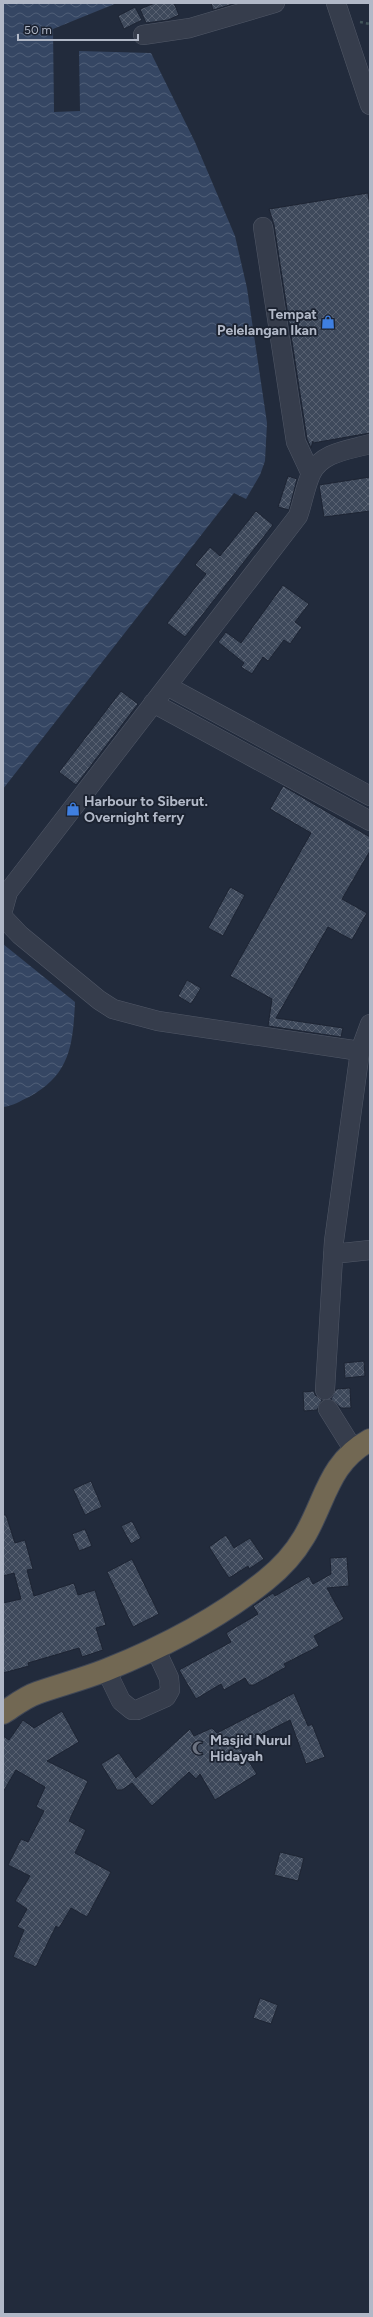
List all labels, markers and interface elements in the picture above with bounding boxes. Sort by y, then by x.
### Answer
scale bar [18,16,138,42]
text: 50 m [24,23,52,37]
place label: Tempat Pelelangan Ikan [217,306,317,339]
shop icon: Tempat Pelelangan Ikan [320,314,336,330]
place label: Harbour to Siberut. Overnight ferry [84,793,208,826]
shop icon: Harbour to Siberut. Overnight ferry [65,801,81,817]
place label: Masjid Nurul Hidayah [210,1732,291,1765]
mosque icon: Masjid Nurul Hidayah [191,1740,207,1756]

